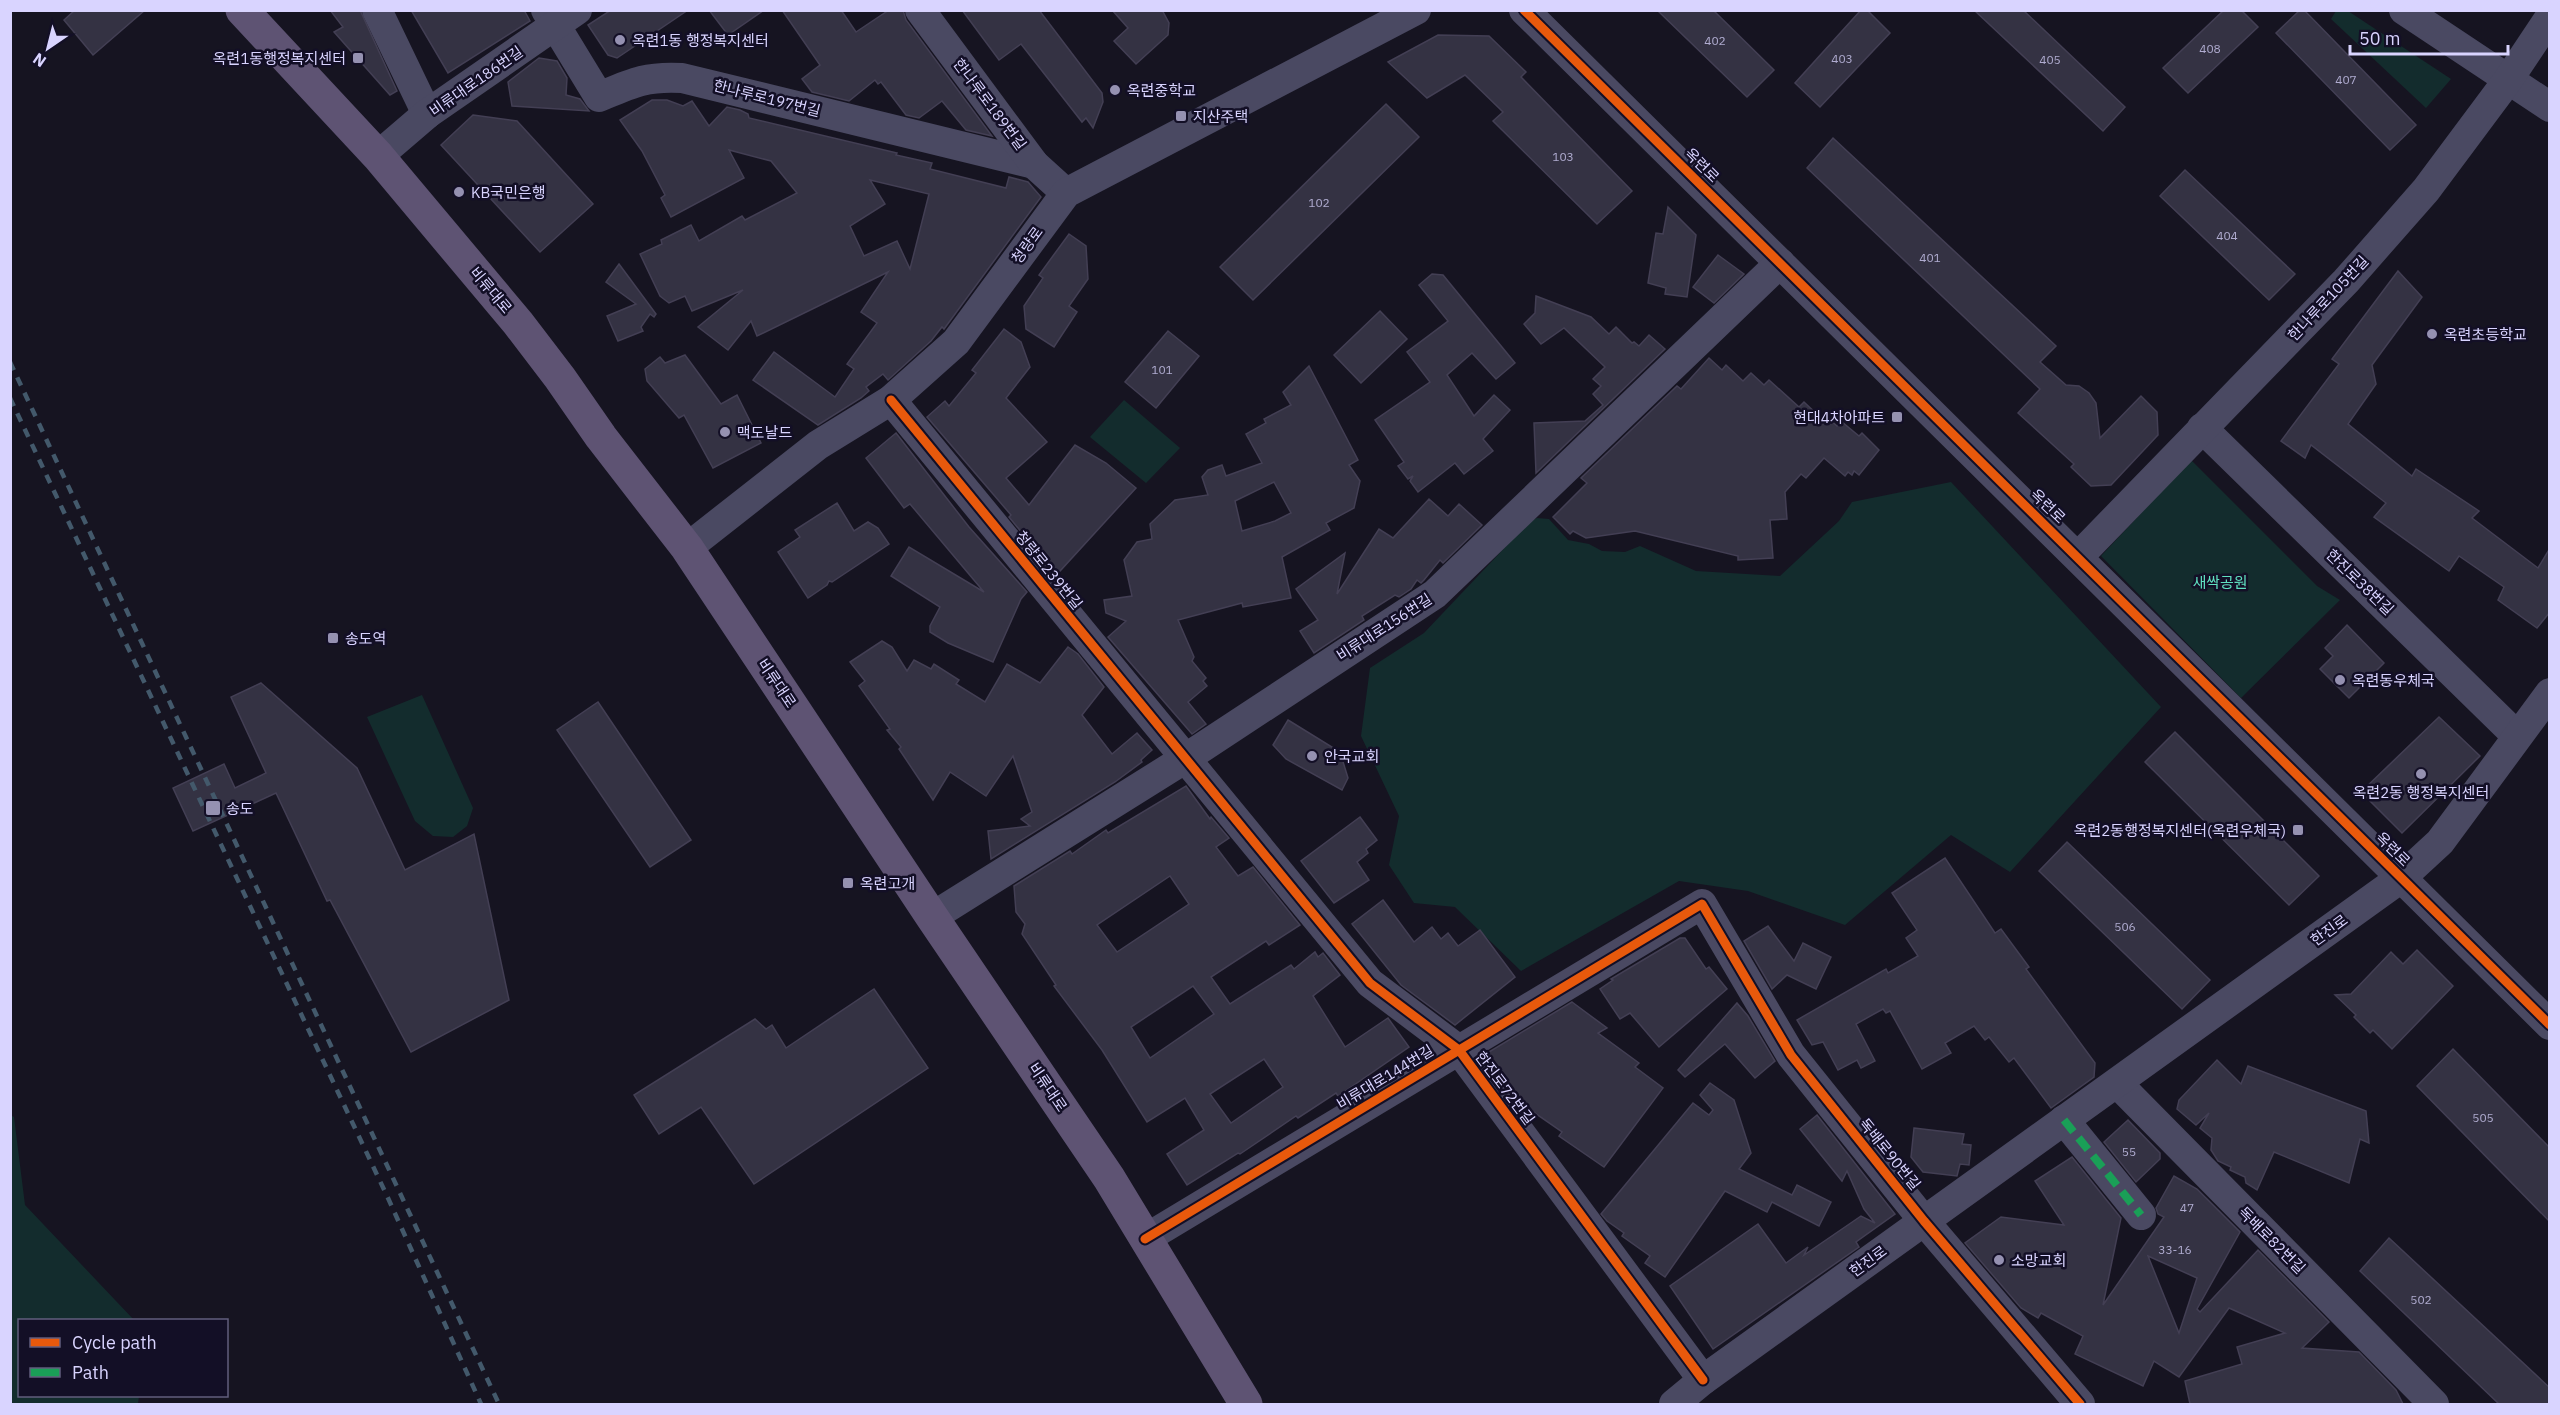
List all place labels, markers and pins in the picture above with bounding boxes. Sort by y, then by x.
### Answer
place label: 옥련1동 행정복지센터 [632,31,769,50]
marker: 옥련1동 행정복지센터 [613,33,627,47]
place label: 옥련1동행정복지센터 [213,49,346,68]
marker: 옥련1동행정복지센터 [351,51,365,65]
place label: 옥련중학교 [1127,81,1196,100]
marker: 옥련중학교 [1108,83,1122,97]
place label: 지산주택 [1193,107,1248,126]
marker: 지산주택 [1174,109,1188,123]
place label: KB국민은행 [471,183,546,202]
marker: KB국민은행 [452,185,466,199]
place label: 옥련초등학교 [2444,325,2527,344]
marker: 옥련초등학교 [2425,327,2439,341]
place label: 현대4차아파트 [1793,408,1885,427]
marker: 현대4차아파트 [1890,410,1904,424]
place label: 맥도날드 [737,423,792,442]
marker: 맥도날드 [718,425,732,439]
place label: 송도역 [345,629,386,648]
marker: 송도역 [326,631,340,645]
place label: 옥련동우체국 [2352,671,2435,690]
marker: 옥련동우체국 [2333,673,2347,687]
place label: 안국교회 [1324,747,1379,766]
marker: 안국교회 [1305,749,1319,763]
marker: 옥련2동 행정복지센터 [2414,767,2428,781]
place label: 옥련2동 행정복지센터 [2353,783,2489,802]
marker: 송도 [204,799,222,817]
place label: 송도 [226,799,254,818]
place label: 옥련2동행정복지센터(옥련우체국) [2074,821,2286,840]
marker: 옥련2동행정복지센터(옥련우체국) [2291,823,2305,837]
place label: 옥련고개 [860,874,915,893]
marker: 옥련고개 [841,876,855,890]
place label: 소망교회 [2011,1251,2066,1270]
marker: 소망교회 [1992,1253,2006,1267]

